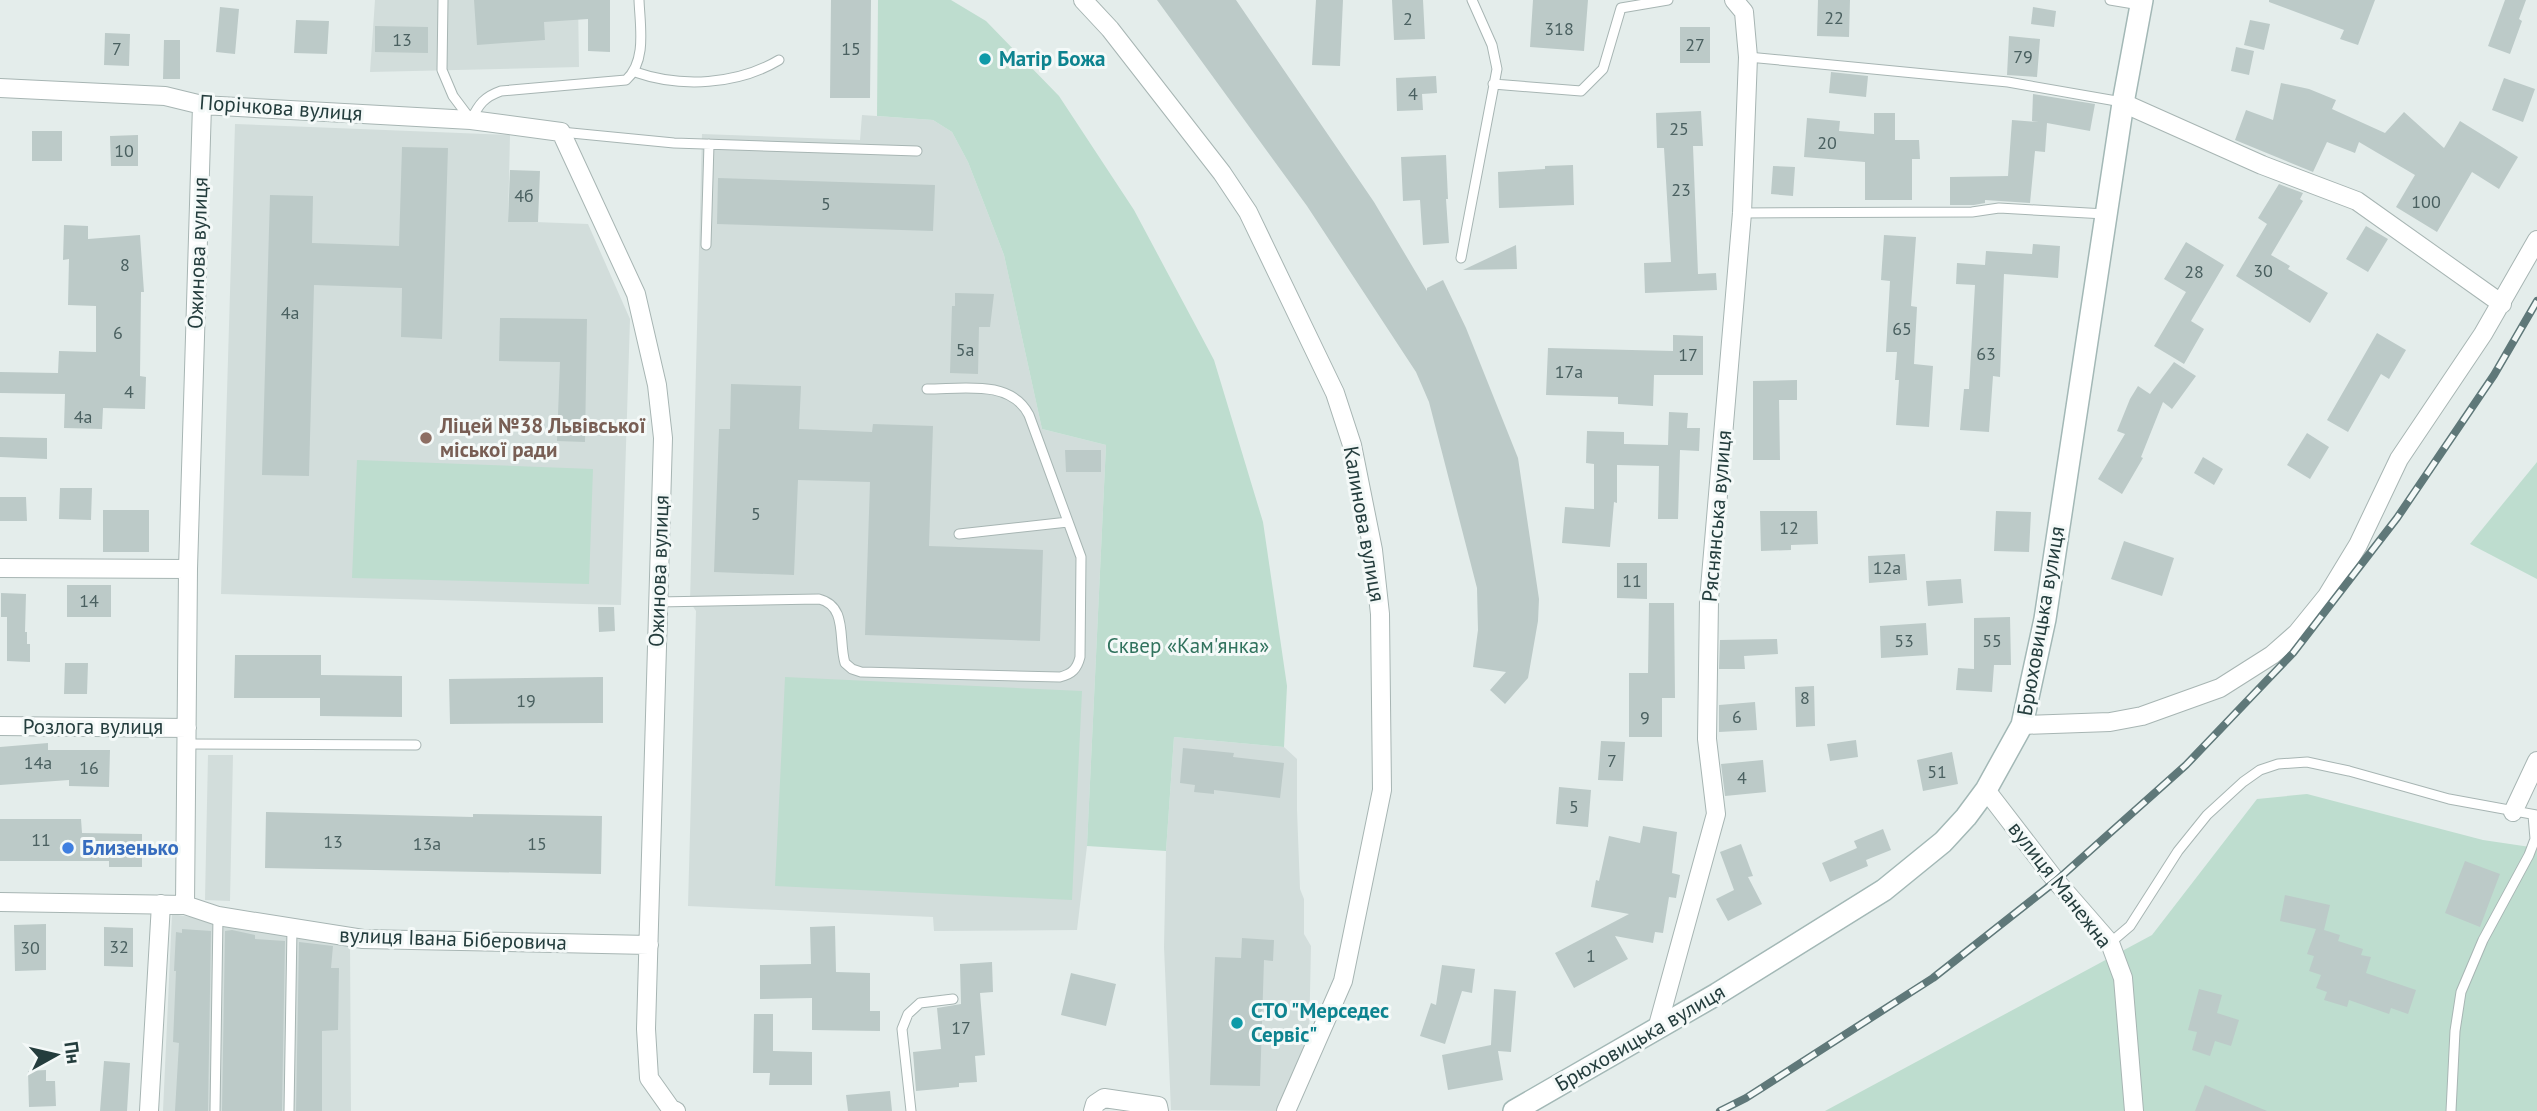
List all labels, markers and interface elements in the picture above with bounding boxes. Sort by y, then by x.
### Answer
house number: 22 [1824,6,1844,29]
house number: 2 [1403,7,1413,30]
house number: 318 [1544,17,1574,40]
house number: 13 [392,28,412,51]
house number: 27 [1685,33,1705,56]
house number: 7 [112,37,122,60]
house number: 15 [841,37,861,60]
place label: Матір Божа [999,45,1105,72]
house number: 79 [2013,45,2033,68]
marker: Матір Божа [977,51,993,67]
house number: 4 [1408,82,1418,105]
street label: Порічкова вулиця [199,88,363,127]
house number: 25 [1669,117,1689,140]
house number: 20 [1817,131,1837,154]
house number: 10 [114,139,134,162]
street label: Ожинова вулиця [181,176,214,330]
house number: 23 [1671,178,1691,201]
house number: 4б [514,184,534,207]
house number: 100 [2411,190,2441,213]
house number: 5 [821,192,831,215]
house number: 8 [120,253,130,276]
house number: 30 [2253,259,2273,282]
house number: 28 [2184,260,2204,283]
house number: 4а [281,301,299,324]
house number: 65 [1892,317,1912,340]
house number: 6 [113,321,123,344]
house number: 5а [956,338,974,361]
house number: 63 [1976,342,1996,365]
house number: 17 [1678,343,1698,366]
house number: 17а [1555,360,1583,383]
house number: 4 [124,380,134,403]
house number: 4а [74,405,92,428]
place label: Ліцей №38 Львівської міської ради [439,412,646,463]
street label: Ряснянська вулиця [1696,429,1737,603]
marker: Ліцей №38 Львівської міської ради [418,430,434,446]
street label: Калинова вулиця [1337,444,1391,604]
street label: Ожинова вулиця [642,494,675,648]
house number: 5 [751,502,761,525]
house number: 12 [1779,516,1799,539]
street label: Брюховицька вулиця [2011,524,2070,718]
house number: 12а [1873,556,1901,579]
house number: 11 [1622,569,1642,592]
house number: 14 [79,589,99,612]
house number: 53 [1894,629,1914,652]
house number: 55 [1982,629,2002,652]
park label: Сквер «Кам'янка» [1107,632,1269,659]
house number: 8 [1800,686,1810,709]
house number: 19 [516,689,536,712]
house number: 6 [1732,705,1742,728]
house number: 9 [1640,706,1650,729]
street label: Розлога вулиця [23,713,163,740]
house number: 7 [1607,749,1617,772]
house number: 14а [24,751,52,774]
house number: 16 [79,756,99,779]
house number: 51 [1927,760,1947,783]
house number: 4 [1737,766,1747,789]
house number: 5 [1569,795,1579,818]
street label: вулиця Манежна [2002,816,2118,954]
house number: 11 [31,828,51,851]
house number: 13 [323,830,343,853]
house number: 13а [413,832,441,855]
house number: 15 [527,832,547,855]
place label: Близенько [82,834,179,861]
marker: Близенько [60,840,76,856]
street label: вулиця Івана Біберовича [339,921,567,956]
house number: 32 [109,935,129,958]
house number: 30 [20,936,40,959]
house number: 1 [1586,944,1596,967]
street label: Брюховицька вулиця [1550,978,1730,1097]
place label: СТО "Мерседес Сервіс" [1251,997,1389,1048]
marker: СТО "Мерседес Сервіс" [1229,1015,1245,1031]
house number: 17 [951,1016,971,1039]
north arrow [21,1020,91,1090]
text: Пн [59,1040,86,1065]

